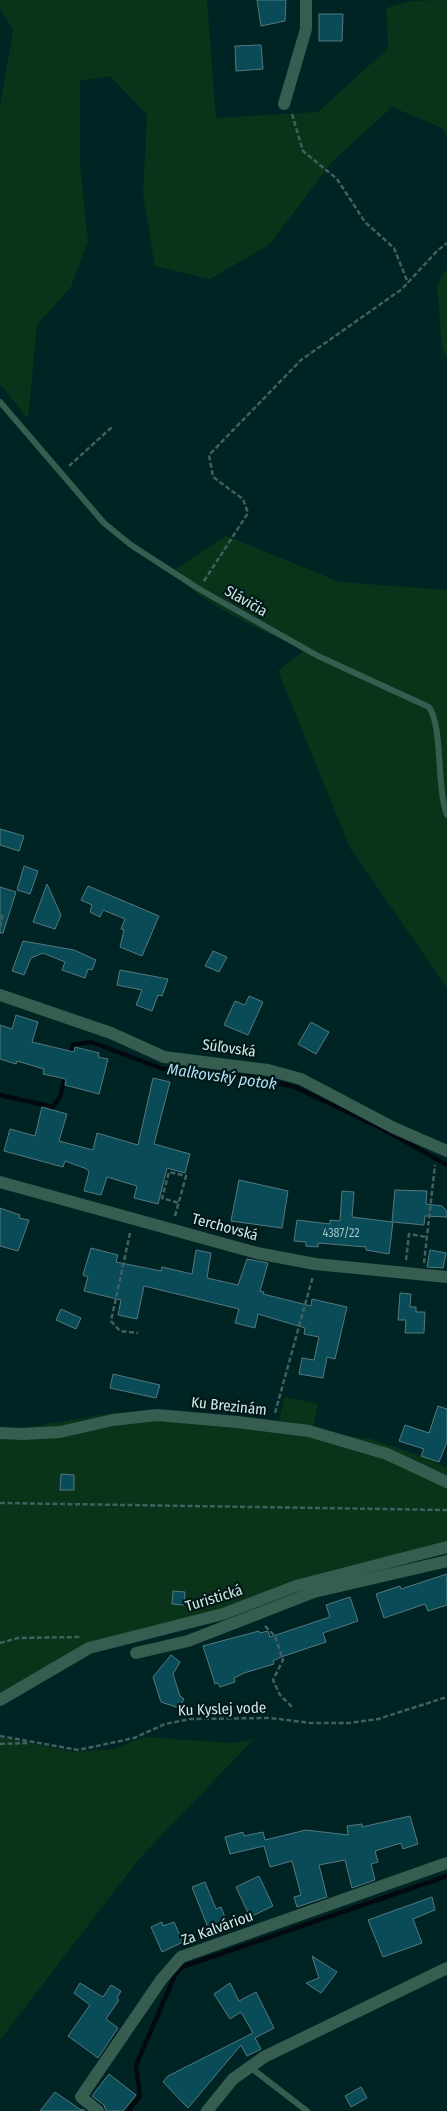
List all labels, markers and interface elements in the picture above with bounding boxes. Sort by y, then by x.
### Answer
street label: Slávičia [221,582,271,620]
street label: Súľovská [201,1035,257,1061]
water label: Malkovský potok [166,1059,278,1094]
street label: Terchovská [190,1210,260,1244]
house number: 4387/22 [323,1226,360,1240]
street label: Ku Brezinám [190,1393,268,1419]
street label: Turistická [183,1581,245,1615]
street label: Ku Kyslej vode [177,1698,267,1720]
street label: Za Kalváriou [179,1907,255,1949]

